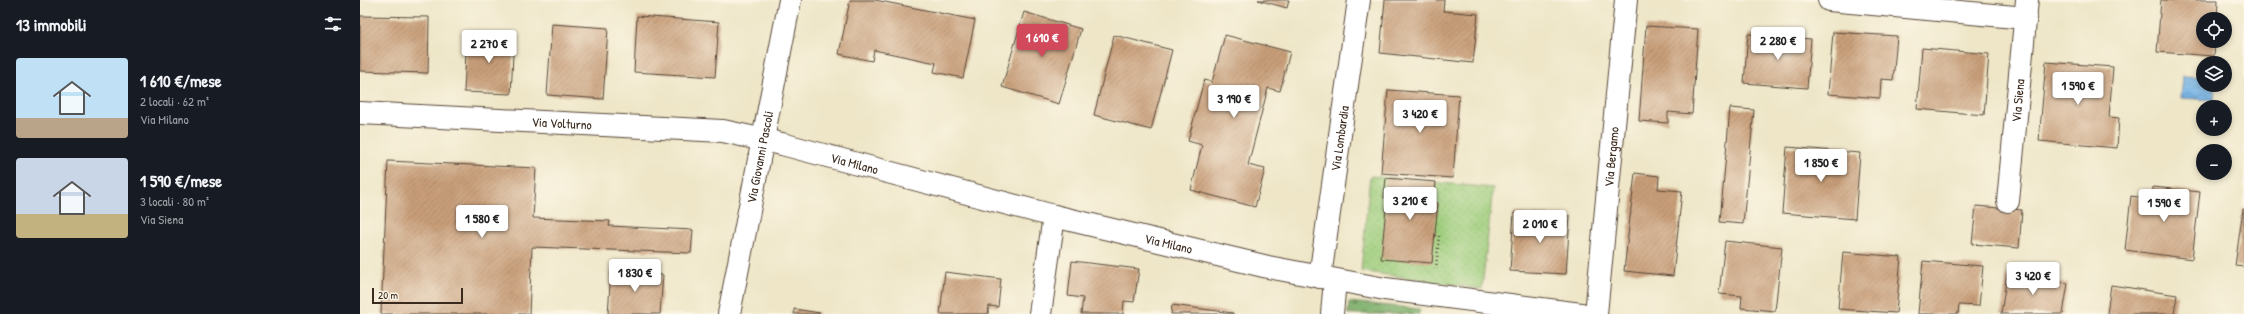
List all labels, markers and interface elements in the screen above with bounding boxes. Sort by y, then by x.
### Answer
map controls [2196,12,2232,180]
button: locate [2196,12,2232,48]
text: 13 immobili [16,13,87,36]
icon: filters [322,13,344,35]
pin: 1 610 € [1005,24,1079,58]
pin: 2 280 € [1741,27,1815,61]
text: 1 610 € [1026,28,1058,46]
pin: 2 270 € [452,30,526,64]
text: 2 280 € [1760,31,1796,49]
text: 2 270 € [471,34,507,52]
button: layers [2196,56,2232,92]
text: 1 610 €/mese [140,69,222,92]
pin: 1 590 € [2041,72,2115,106]
icon: home [48,74,96,122]
text: 1 590 € [2061,76,2095,94]
street label: Via Siena [2007,78,2029,123]
pin: 3 190 € [1197,85,1271,119]
text: 3 190 € [1217,89,1251,107]
text: 2 locali · 62 m² [140,92,209,110]
pin: 3 420 € [1383,100,1457,134]
button: + [2196,100,2232,136]
street label: Via Lombardia [1326,104,1353,172]
text: 3 420 € [1403,104,1437,122]
street label: Via Giovanni Pascoli [742,109,777,205]
text: Via Milano [140,110,189,128]
street label: Via Volturno [531,113,592,133]
street label: Via Bergamo [1599,126,1623,188]
button: − [2196,144,2232,180]
street label: Via Milano [829,148,880,178]
pin: 1 850 € [1784,149,1858,183]
text: 1 850 € [1804,153,1838,171]
text: 1 590 €/mese [140,169,222,192]
icon: home [48,174,96,222]
pin: 3 210 € [1373,187,1447,221]
pin: 1 590 € [2127,189,2201,223]
text: 3 210 € [1393,191,1427,209]
text: 3 locali · 80 m² [140,192,209,210]
text: 1 590 € [2147,193,2181,211]
pin: 1 580 € [445,205,519,239]
text: 1 580 € [465,209,499,227]
text: Via Siena [140,210,183,228]
pin: 2 010 € [1503,210,1577,244]
text: 2 010 € [1523,214,1557,232]
street label: Via Milano [1143,229,1194,258]
pin: 1 830 € [598,259,672,293]
pin: 3 420 € [1996,262,2070,296]
text: 1 830 € [618,263,652,281]
text: 3 420 € [2016,266,2050,284]
scale bar [372,286,463,305]
text: 20 m [378,288,398,302]

